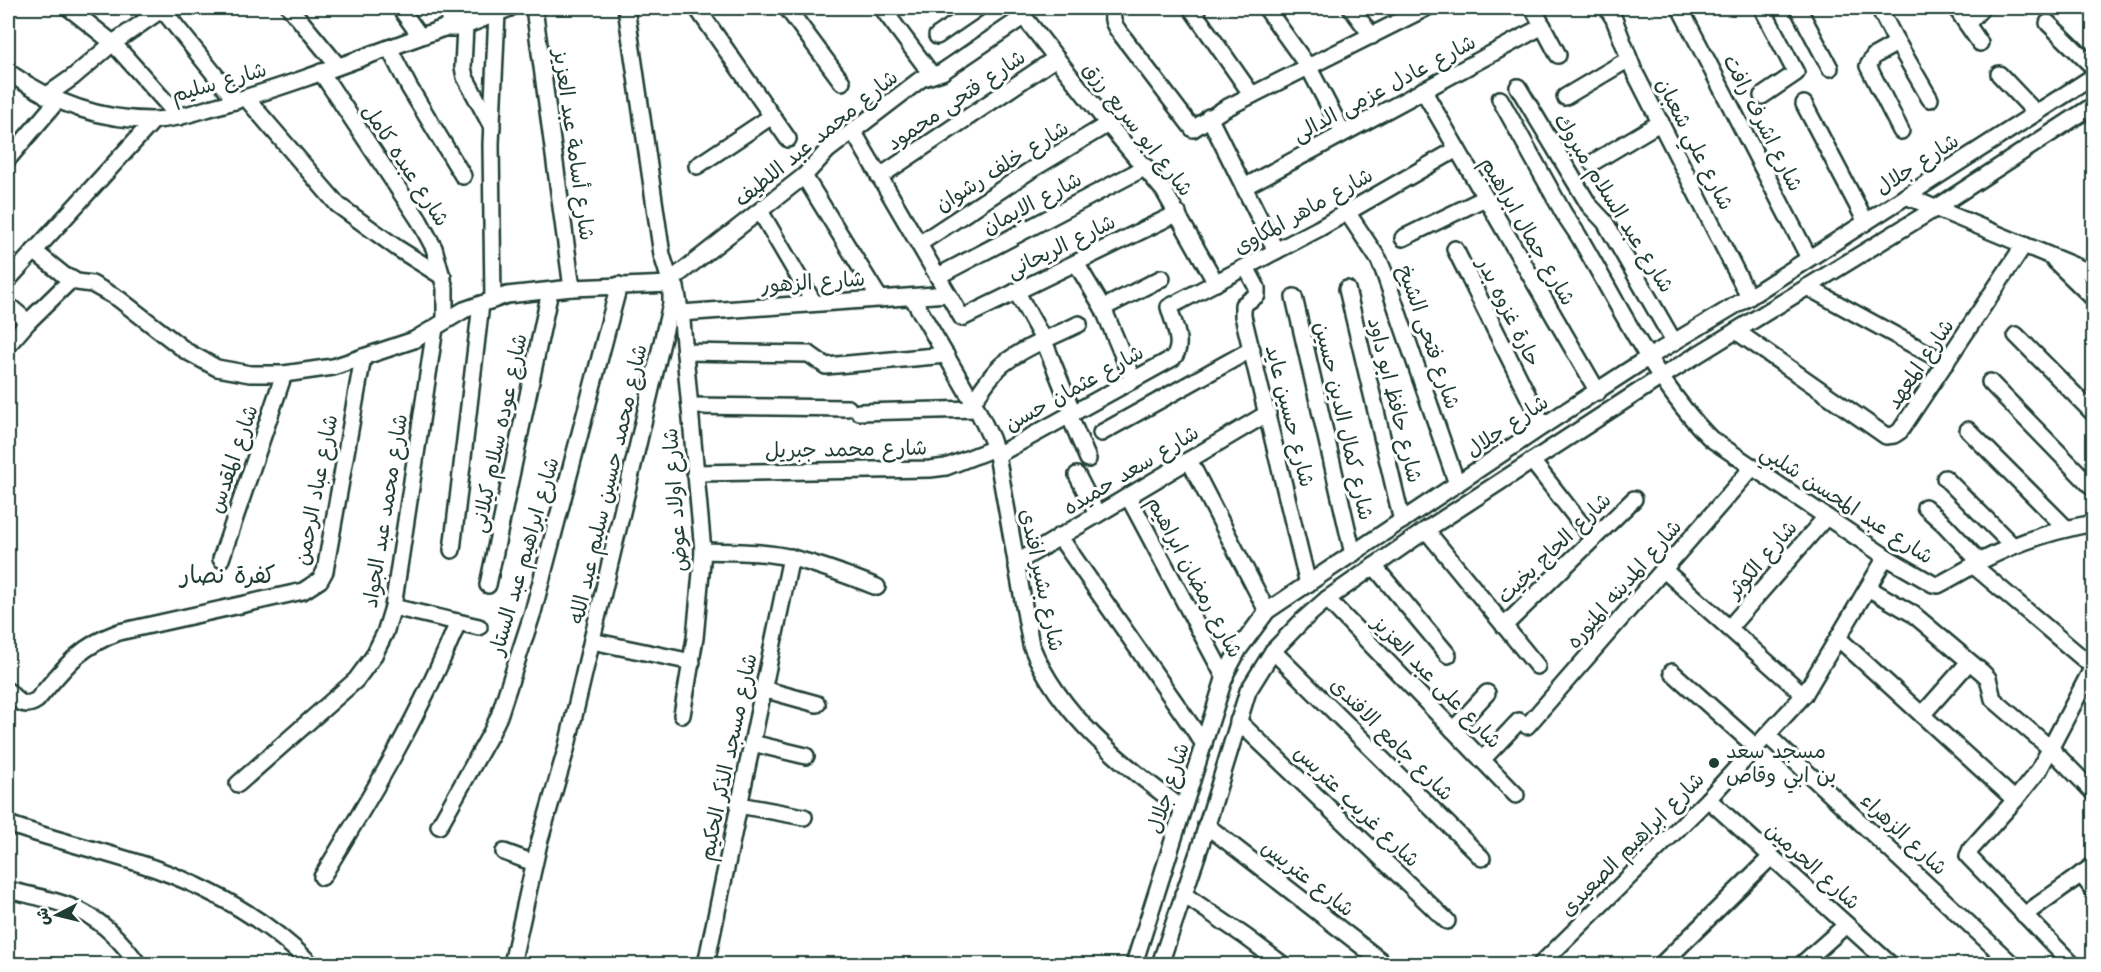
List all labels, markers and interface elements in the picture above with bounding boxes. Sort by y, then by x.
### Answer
street label: شارع عادل عزمى الدالى [1287,28,1481,149]
street label: شارع فتحى محمود [881,43,1032,158]
street label: شارع أسامة عبد العزيز [545,46,601,243]
street label: شارع اشرف رافت [1716,50,1810,197]
street label: شارع سليم [168,55,270,111]
street label: شارع ابو سريع رزق [1076,56,1200,203]
street label: شارع محمد عبد اللطيف [728,63,904,214]
street label: شارع علي شعبان [1645,73,1740,217]
street label: شارع عبده كامل [355,98,456,232]
street label: شارع عبد السلام مبروك [1546,108,1681,299]
street label: شارع خلف رشوان [930,114,1075,219]
street label: شارع جلال [1870,127,1965,202]
street label: شارع جمال ابراهيم [1472,151,1582,312]
street label: شارع ماهر المكاوى [1228,161,1378,262]
street label: شارع الايمان [977,165,1087,242]
street label: شارع الريحانى [1002,208,1121,285]
street label: حارة غزوه بدر [1470,251,1547,371]
street label: شارع فتحى الشيخ [1390,261,1467,413]
street label: شارع الزهور [759,264,866,301]
street label: شارع المعهد [1880,313,1961,415]
street label: شارع حافظ ابو داود [1360,314,1429,486]
street label: شارع كمال الدين حسين [1307,319,1380,523]
street label: شارع عوده سلام كيلانى [464,331,536,536]
street label: شارع عثمان حسن [999,338,1149,439]
street label: شارع محمد حسين سليم عبد الله [562,342,656,627]
street label: شارع حسين عايد [1258,342,1321,490]
street label: شارع جلال [1460,388,1554,465]
street label: شارع المقدس [201,401,266,517]
street label: شارع عباد الرحمن [288,412,345,568]
street label: شارع محمد عبد الجواد [356,412,415,610]
street label: شارع سعد حميده [1058,418,1205,522]
street label: شارع اولاد عوض [656,427,695,573]
street label: شارع محمد جبريل [765,434,927,465]
street label: شارع عبد المحسن شلبي [1753,438,1939,575]
street label: شارع ابراهيم عبد الستار [482,454,568,661]
street label: شارع الحاج بخيت [1491,486,1618,611]
street label: شارع رمضان ابراهيم [1139,491,1249,664]
street label: شارع بشير افندى [1012,506,1071,654]
street label: شارع المدينه المنوره [1560,513,1689,655]
street label: شارع الكوثر [1719,514,1804,606]
district label: كفرة نصار [178,559,276,591]
street label: شارع على عبد العزيز [1364,608,1508,755]
street label: شارع مسجد الذكر الحكيم [692,651,766,864]
street label: شارع جامع الافندى [1323,671,1460,808]
place label: مسجد سعد بن ابي وقاص [1726,737,1836,794]
street label: شارع جلال [1140,739,1197,837]
street label: شارع غريب عتريس [1287,739,1426,874]
marker: مسجد سعد بن ابي وقاص [1707,756,1721,770]
street label: شارع ابراهيم الصعيدى [1554,766,1712,924]
street label: شارع الزهراء [1854,786,1954,882]
street label: شارع الحرمين [1759,816,1866,917]
street label: شارع عتريس [1255,833,1360,924]
north arrow [27,885,87,945]
text: ش [31,907,54,927]

